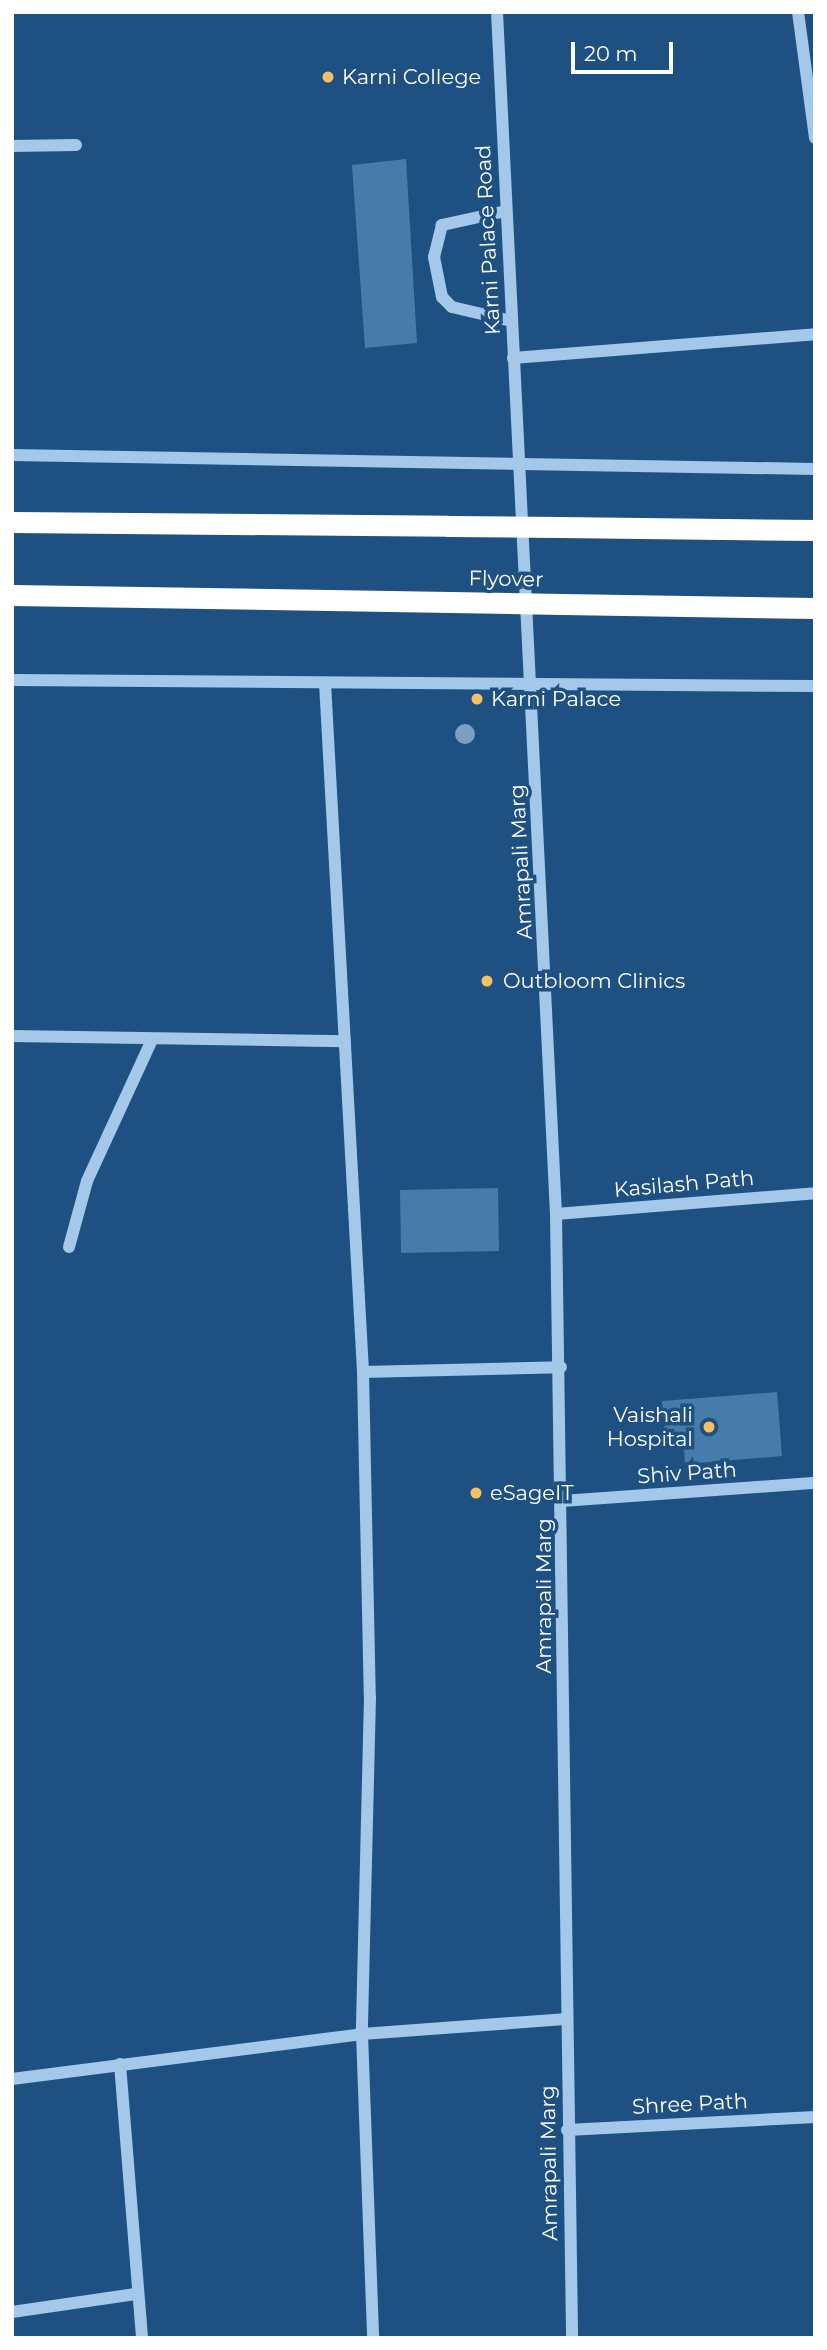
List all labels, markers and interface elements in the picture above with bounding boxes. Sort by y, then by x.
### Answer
scale bar [575,28,676,72]
text: 20 m [584,41,638,66]
place label: Karni College [342,64,481,90]
marker: Karni College [320,69,336,85]
street label: Karni Palace Road [470,144,506,336]
street label: Flyover [468,566,544,592]
place label: Karni Palace [491,686,621,712]
marker: Karni Palace [469,691,485,707]
street label: Amrapali Marg [504,784,538,940]
place label: Outbloom Clinics [503,968,685,994]
marker: Outbloom Clinics [477,971,497,991]
street label: Kasilash Path [613,1165,755,1203]
place label: Vaishali Hospital [607,1402,693,1452]
marker: Vaishali Hospital [699,1417,719,1437]
street label: Shiv Path [636,1457,738,1489]
place label: eSageIT [490,1480,573,1506]
marker: eSageIT [468,1485,484,1501]
street label: Amrapali Marg [531,1518,557,1674]
street label: Amrapali Marg [535,2085,563,2241]
street label: Shree Path [631,2088,749,2120]

